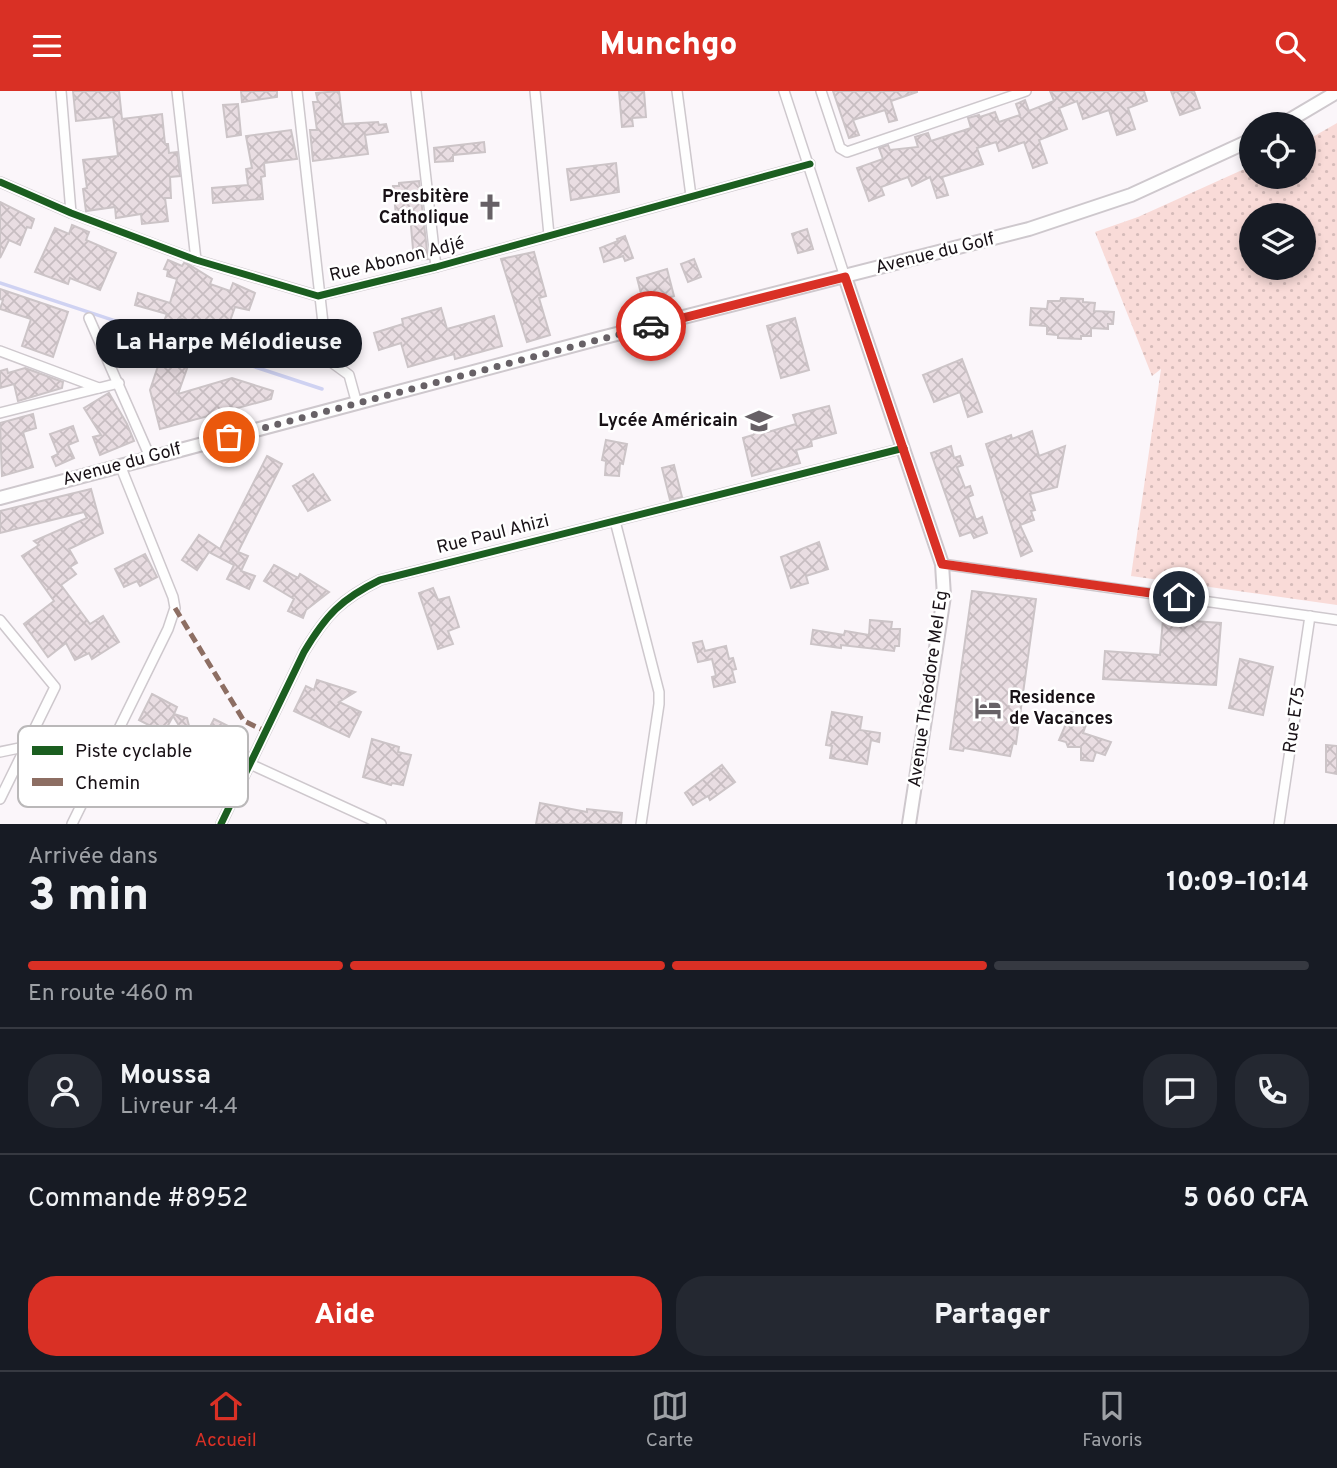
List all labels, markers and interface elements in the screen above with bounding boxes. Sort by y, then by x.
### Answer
text: Munchgo [600,26,738,66]
icon: menu [28,27,66,65]
icon: search [1271,27,1309,65]
map controls [1239,112,1316,280]
button: locate [1239,112,1316,189]
place label: Presbitère Catholique [379,186,469,230]
church icon: Presbitère Catholique [475,192,505,222]
button: layers [1239,203,1316,280]
street label: Avenue du Golf [873,228,997,280]
street label: Rue Abonon Adjé [327,232,467,288]
courier [616,291,686,361]
icon: car [632,307,670,345]
callout: La Harpe Mélodieuse [96,318,362,367]
text: La Harpe Mélodieuse [116,329,342,358]
school or university icon: Lycée Américain [744,406,774,436]
pin [199,407,259,467]
place label: Lycée Américain [598,410,738,433]
icon: bag [210,418,248,456]
street label: Avenue du Golf [60,438,184,492]
street label: Rue Paul Ahizi [434,510,552,560]
pin [1149,567,1209,627]
icon: home [1160,578,1198,616]
street label: Avenue Théodore Mel Eg [904,589,954,789]
street label: Rue E75 [1279,685,1311,755]
place label: Residence de Vacances [1009,687,1113,731]
hotel icon: Residence de Vacances [973,693,1003,723]
legend [18,726,248,807]
text: Piste cyclable [75,740,192,764]
text: Chemin [75,772,140,796]
text: Arrivée dans [28,843,158,872]
text: 10:09–10:14 [1166,867,1309,900]
text: 3 min [28,868,149,927]
text: En route · 460 m [28,980,193,1009]
button: person [28,1054,102,1128]
button: chat [1143,1054,1217,1128]
button: phone [1235,1054,1309,1128]
text: Moussa [120,1060,211,1093]
text: Livreur · 4.4 [120,1093,238,1122]
text: Commande #8952 [28,1183,248,1216]
text: 5 060 CFA [1183,1183,1309,1216]
button: Aide [28,1276,662,1356]
button: Partager [676,1276,1309,1356]
tab: Accueil [194,1387,257,1453]
tab: Carte [646,1387,693,1453]
tab: Favoris [1082,1387,1143,1453]

